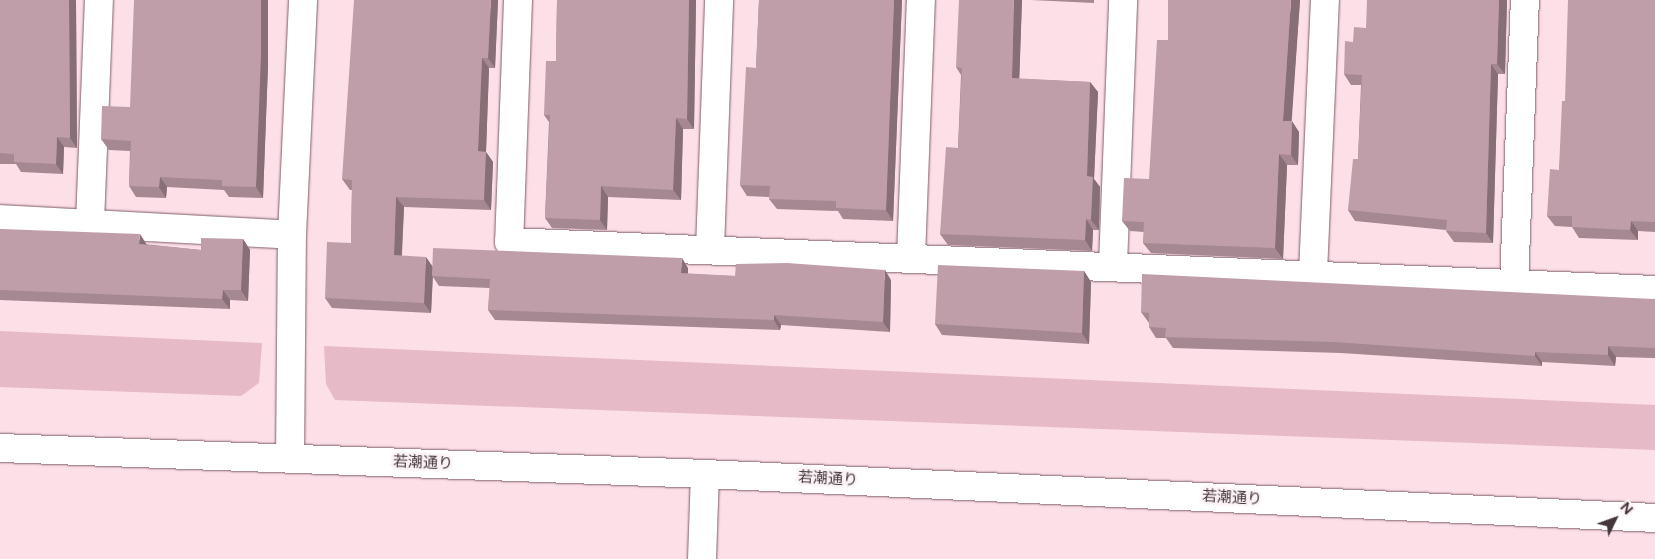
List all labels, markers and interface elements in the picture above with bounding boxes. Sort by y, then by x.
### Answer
street label: 若潮通り [393,453,453,473]
street label: 若潮通り [798,468,858,490]
street label: 若潮通り [1202,487,1262,509]
north arrow [1590,494,1640,544]
text: N [1617,499,1636,518]

